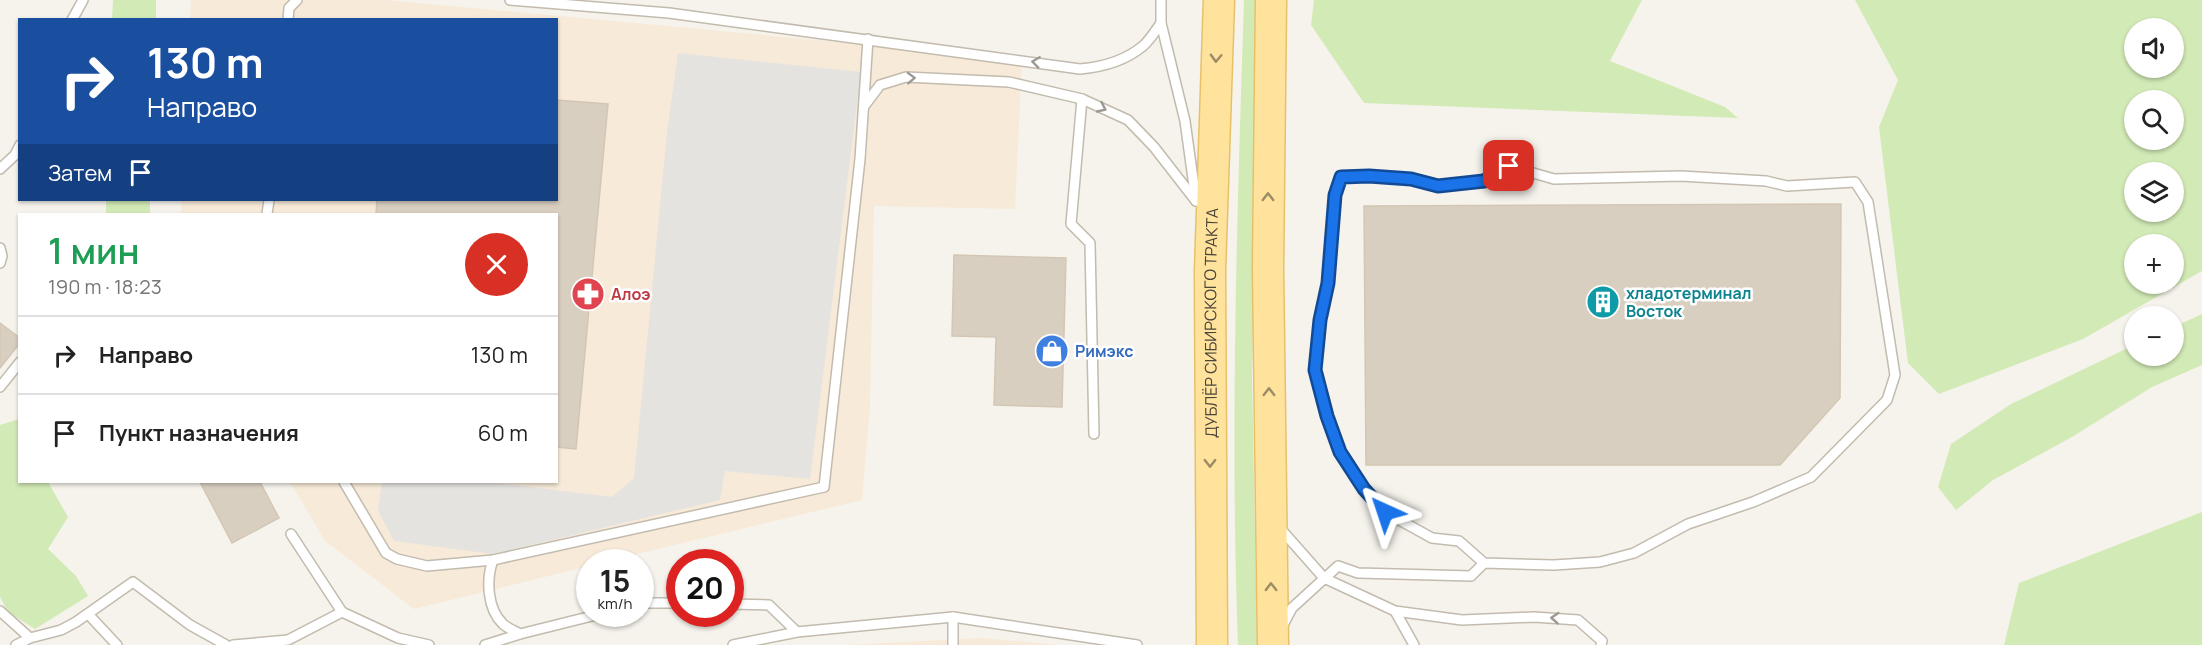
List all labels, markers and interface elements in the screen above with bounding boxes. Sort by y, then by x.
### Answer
map controls [2124,18,2184,366]
button: sound [2124,18,2184,78]
text: 130 m [147,33,264,91]
icon: right [48,42,126,120]
one-way arrow [1210,54,1222,63]
one-way arrow [1031,57,1040,69]
one-way arrow [907,72,916,84]
text: Направо [147,88,257,125]
button: search [2124,90,2184,150]
one-way arrow [1096,101,1107,113]
pin [1483,140,1534,191]
icon: arrive [1492,149,1525,182]
icon: arrive [124,156,157,189]
text: Затем [48,158,112,188]
button: layers [2124,162,2184,222]
one-way arrow [1262,192,1274,201]
street label: ДУБЛЁР СИБИРСКОГО ТРАКТА [1199,208,1223,438]
text: 1 мин [48,226,140,275]
button: close [465,233,528,296]
button: + [2124,234,2184,294]
text: 190 m · 18:23 [48,273,162,300]
pharmacy icon: Алоэ [570,276,606,312]
place label: хладотерминал Восток [1626,282,1751,322]
place label: Алоэ [611,283,651,305]
building icon: хладотерминал Восток [1585,284,1621,320]
button: − [2124,306,2184,366]
shop icon: Римэкс [1034,333,1070,369]
icon: right [48,339,81,372]
text: Направо [99,340,193,370]
text: 130 m [471,340,528,370]
place label: Римэкс [1075,340,1133,362]
one-way arrow [1263,387,1275,396]
icon: arrive [48,417,81,450]
text: Пункт назначения [99,418,299,448]
text: 60 m [478,418,528,448]
one-way arrow [1204,459,1216,468]
position arrow [1353,480,1417,544]
speed limit sign: 20 [666,549,744,627]
text: 15 [600,560,630,601]
one-way arrow [1265,582,1278,591]
text: km/h [598,593,632,614]
one-way arrow [1551,612,1560,625]

